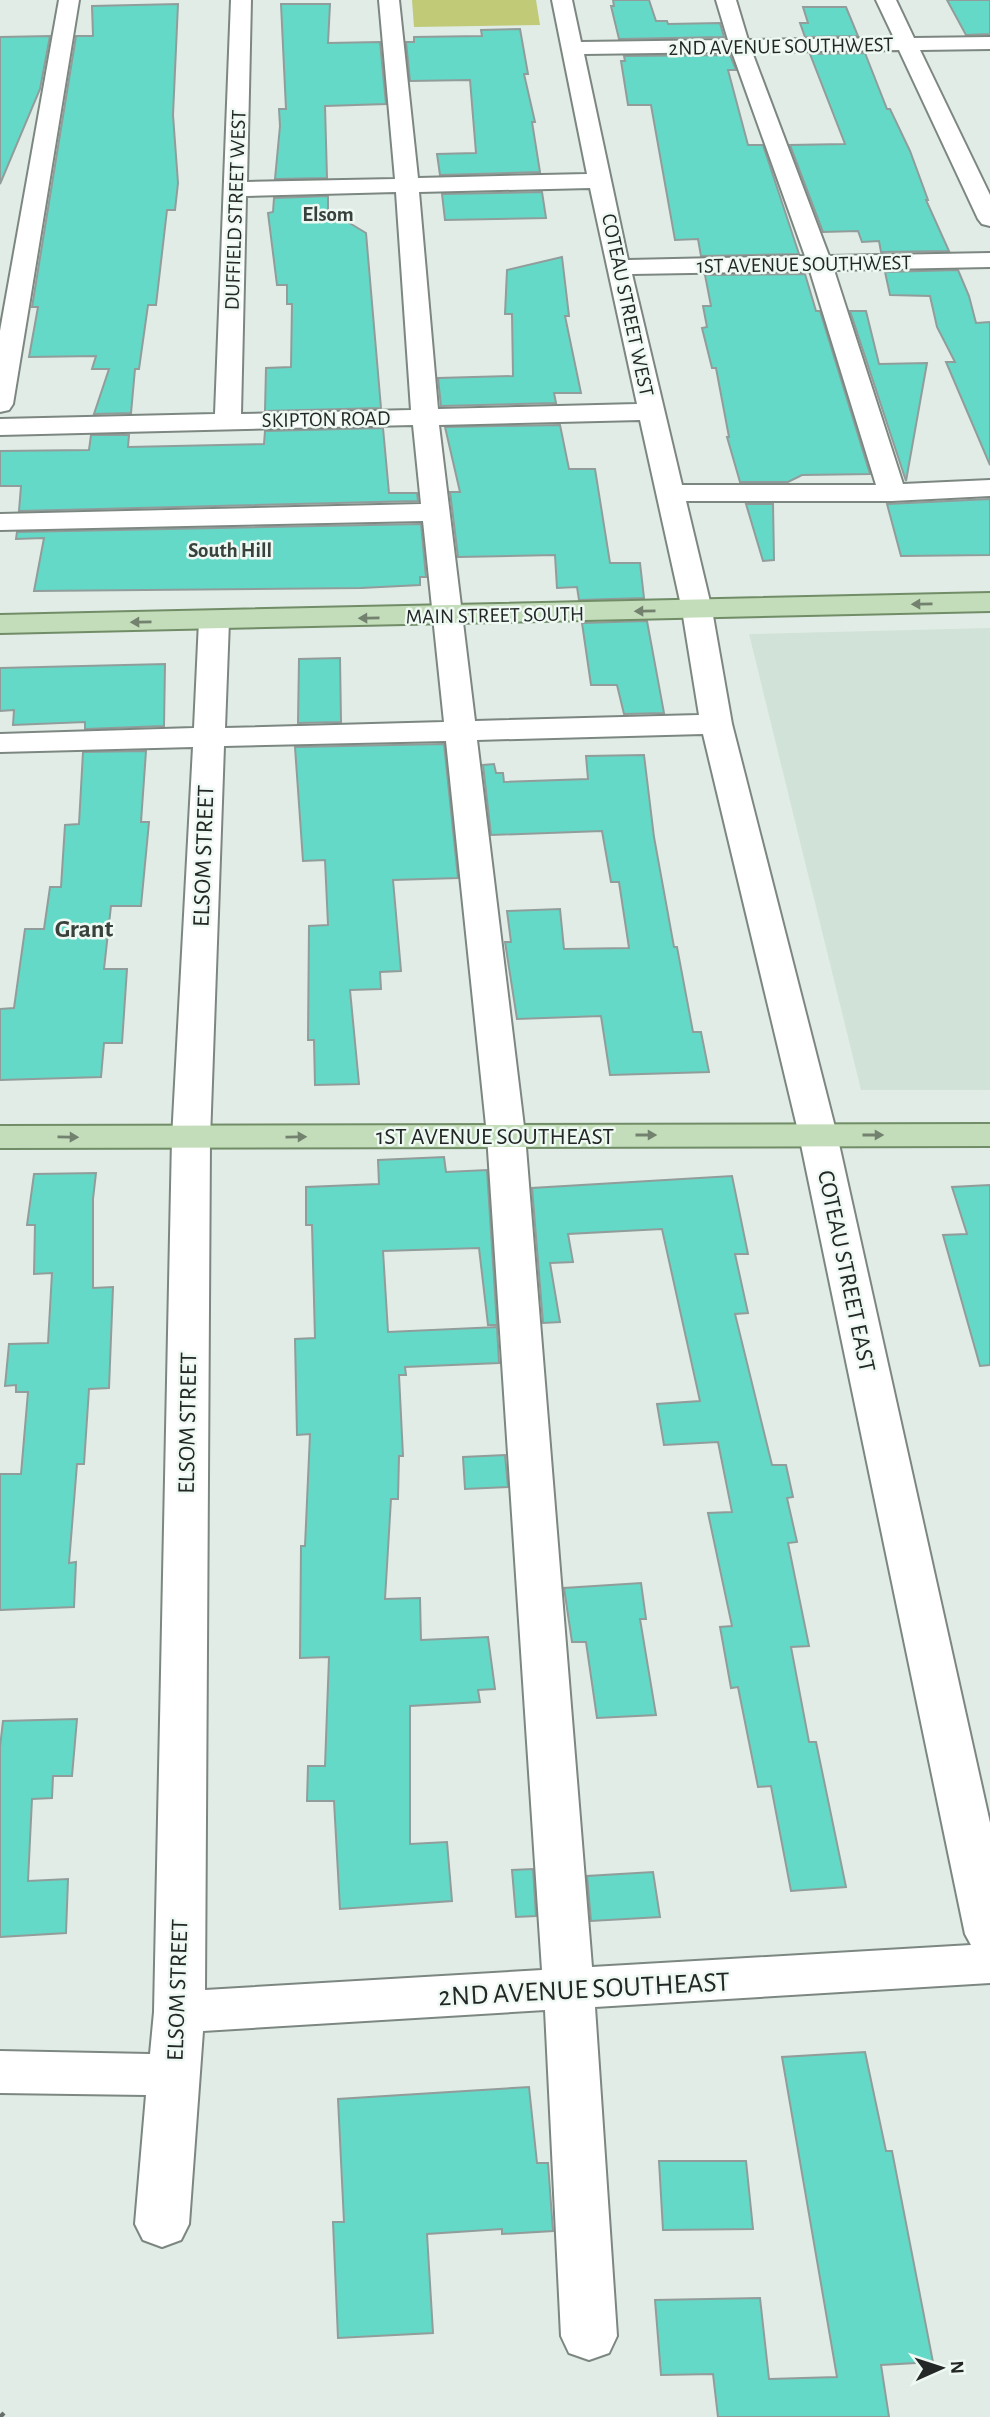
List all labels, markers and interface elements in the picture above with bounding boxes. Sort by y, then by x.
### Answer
street label: 2ND AVENUE SOUTHWEST [668,34,894,59]
street label: DUFFIELD STREET WEST [222,109,249,311]
district label: Elsom [302,204,354,225]
street label: COTEAU STREET WEST [598,212,657,398]
street label: 1ST AVENUE SOUTHWEST [696,252,912,277]
street label: SKIPTON ROAD [261,408,391,431]
district label: South Hill [188,540,272,561]
one-way arrow [911,599,933,610]
street label: MAIN STREET SOUTH [405,603,585,628]
one-way arrow [634,605,656,617]
one-way arrow [358,612,380,624]
one-way arrow [130,616,152,628]
street label: ELSOM STREET [190,784,218,927]
district label: Grant [55,916,114,942]
street label: 1ST AVENUE SOUTHEAST [376,1125,614,1149]
one-way arrow [635,1129,657,1141]
one-way arrow [862,1129,884,1141]
one-way arrow [57,1131,79,1143]
one-way arrow [285,1132,307,1143]
street label: COTEAU STREET EAST [813,1168,879,1374]
street label: ELSOM STREET [175,1352,201,1494]
street label: ELSOM STREET [164,1918,192,2061]
street label: 2ND AVENUE SOUTHEAST [438,1968,731,2012]
north arrow [906,2333,976,2403]
text: N [947,2360,966,2374]

